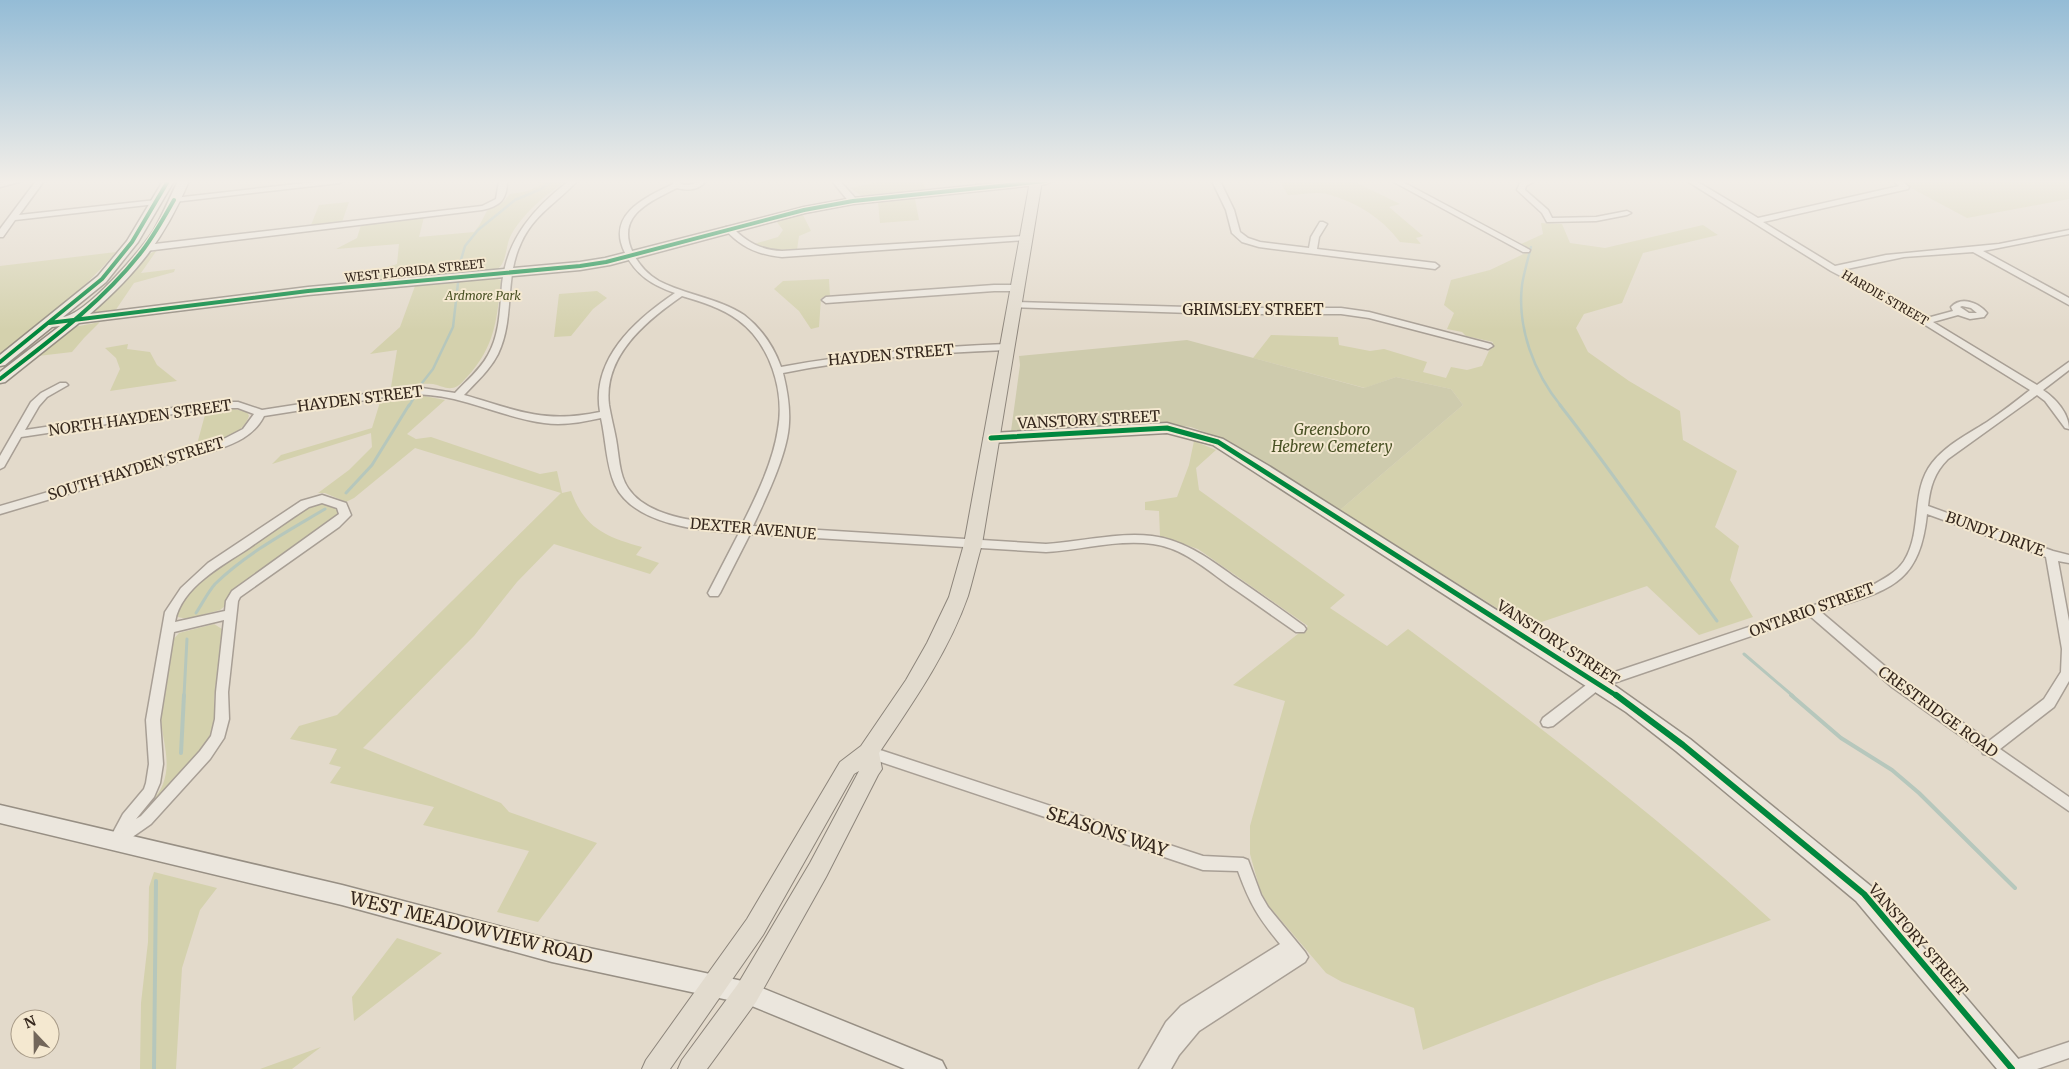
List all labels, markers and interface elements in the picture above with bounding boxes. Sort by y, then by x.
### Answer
street label: WEST FLORIDA STREET [343,256,487,285]
street label: HARDIE STREET [1839,267,1932,329]
park label: Ardmore Park [444,288,521,303]
street label: GRIMSLEY STREET [1182,300,1324,319]
street label: HAYDEN STREET [827,339,955,369]
street label: HAYDEN STREET [296,381,424,416]
street label: NORTH HAYDEN STREET [47,395,233,440]
street label: VANSTORY STREET [1016,406,1161,433]
park label: Greensboro Hebrew Cemetery [1270,420,1393,456]
street label: SOUTH HAYDEN STREET [45,432,227,504]
street label: BUNDY DRIVE [1943,507,2048,560]
street label: DEXTER AVENUE [689,514,817,544]
street label: ONTARIO STREET [1747,578,1878,641]
street label: VANSTORY STREET [1493,595,1624,690]
street label: CRESTRIDGE ROAD [1875,662,2002,761]
street label: SEASONS WAY [1043,801,1171,862]
street label: VANSTORY STREET [1864,879,1973,1000]
street label: WEST MEADOWVIEW ROAD [346,886,595,969]
north arrow [10,1009,60,1059]
text: N [22,1012,39,1032]

